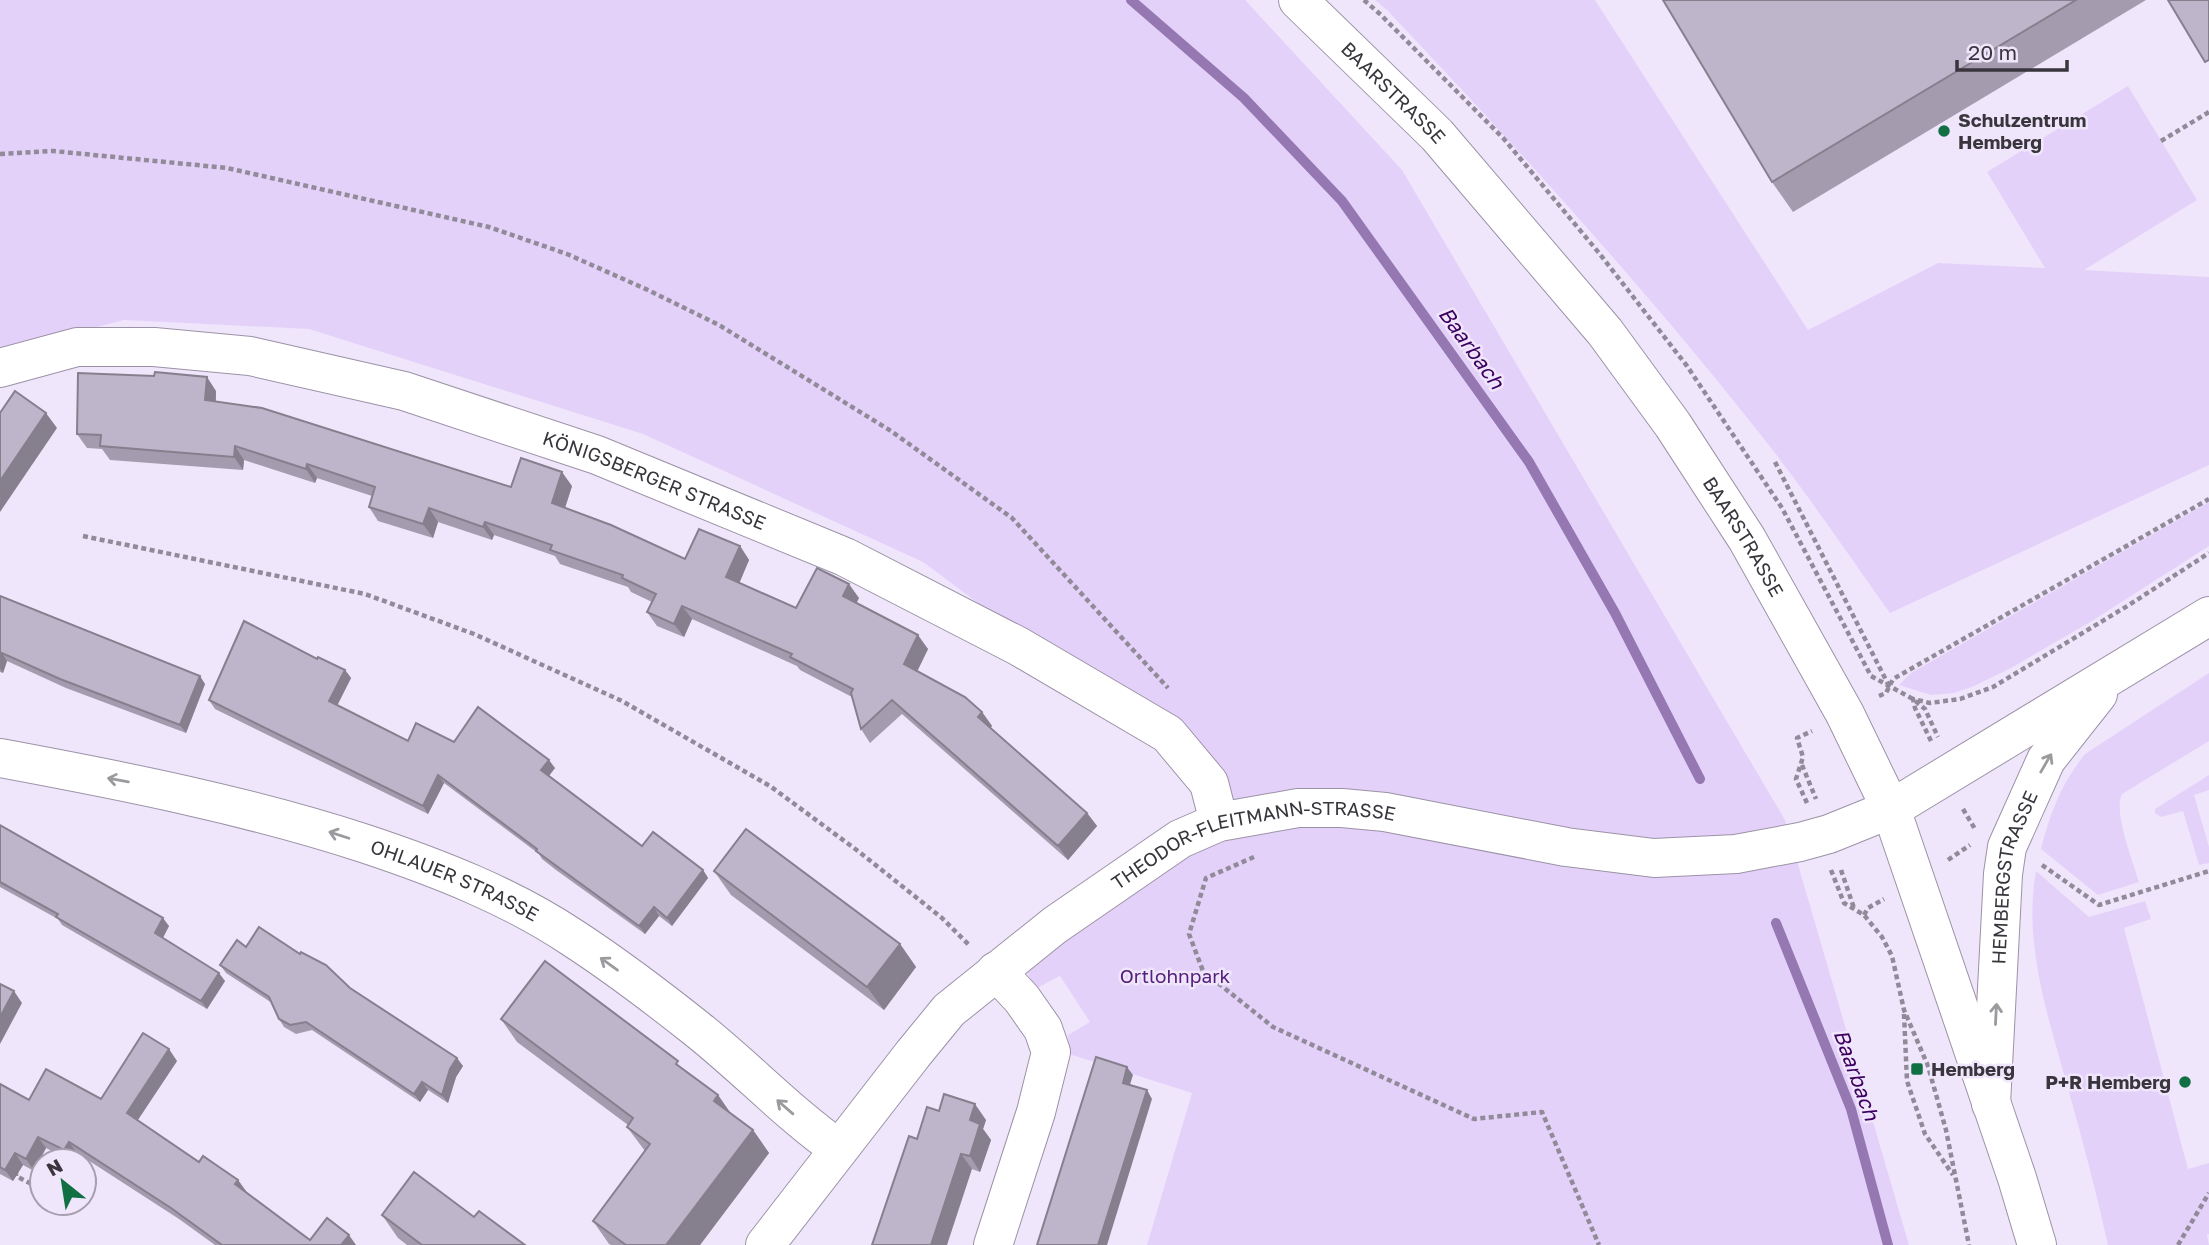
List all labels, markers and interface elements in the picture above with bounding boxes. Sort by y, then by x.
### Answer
scale bar [1957,28,2067,72]
street label: BAARSTRASSE [1337,37,1451,148]
text: 20 m [1968,39,2017,65]
place label: Schulzentrum Hemberg [1958,108,2086,153]
marker: Schulzentrum Hemberg [1936,123,1952,139]
water label: Baarbach [1433,301,1511,394]
street label: KÖNIGSBERGER STRASSE [540,426,769,534]
street label: BAARSTRASSE [1699,472,1789,601]
one-way arrow [2039,754,2053,774]
one-way arrow [107,773,130,786]
street label: HEMBERGSTRASSE [1986,787,2042,965]
street label: THEODOR-FLEITMANN-STRASSE [1107,795,1398,894]
one-way arrow [328,828,350,841]
street label: OHLAUER STRASSE [368,834,543,926]
one-way arrow [600,957,619,971]
park label: Ortlohnpark [1120,964,1231,987]
one-way arrow [1989,1003,2002,1026]
water label: Baarbach [1828,1026,1886,1125]
place label: Hemberg [1931,1057,2015,1080]
marker: Hemberg [1909,1061,1925,1077]
place label: P+R Hemberg [2045,1070,2171,1093]
marker: P+R Hemberg [2177,1074,2193,1090]
one-way arrow [777,1099,795,1115]
north arrow [28,1147,98,1217]
text: N [42,1153,66,1180]

